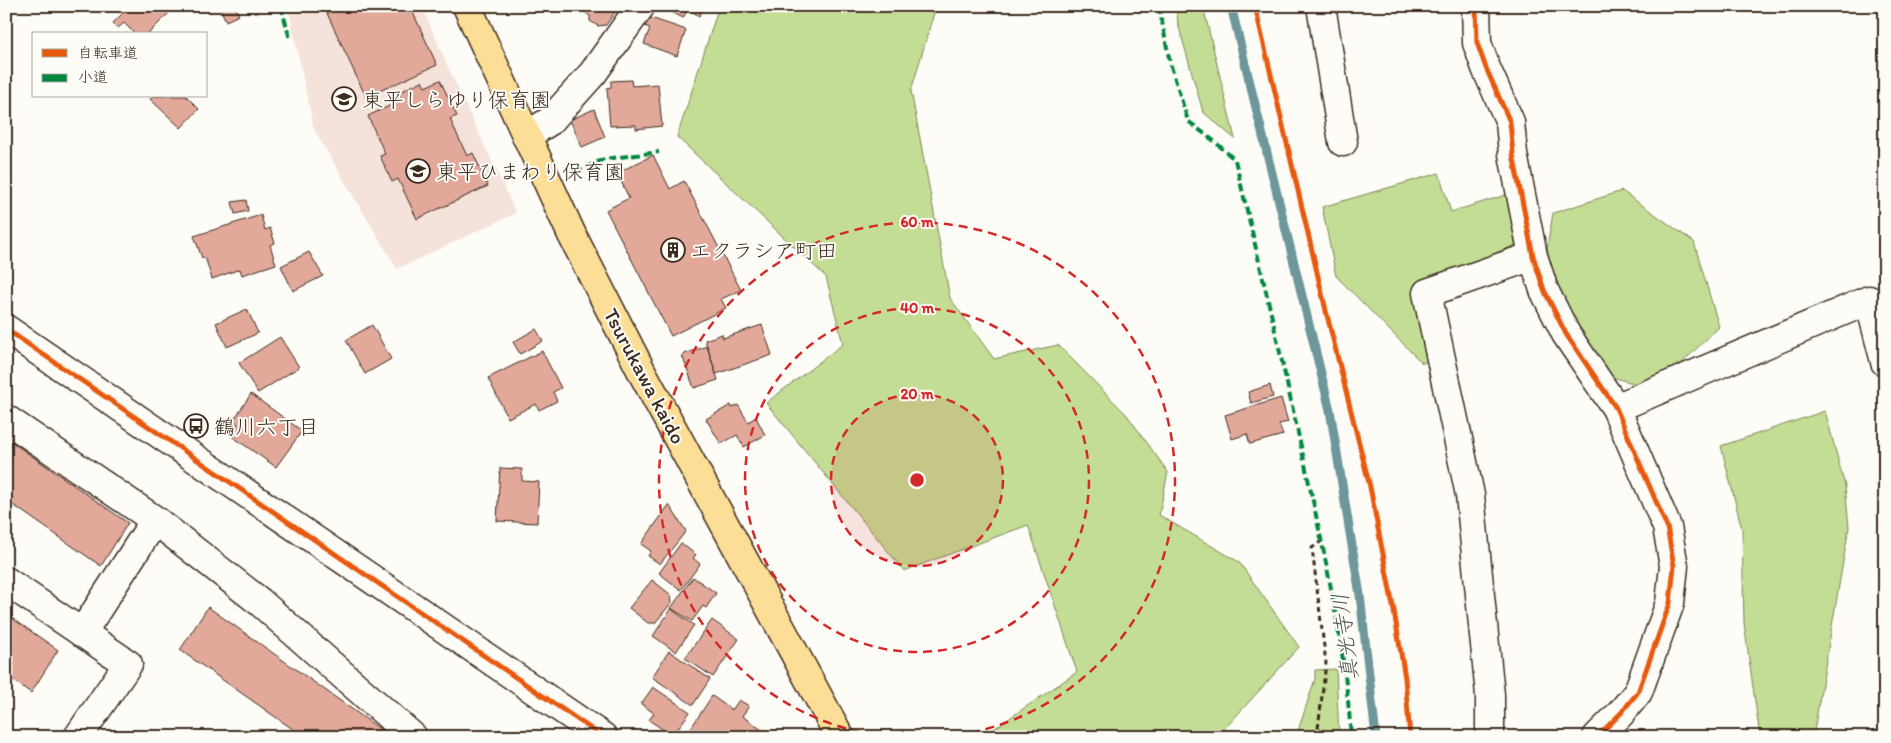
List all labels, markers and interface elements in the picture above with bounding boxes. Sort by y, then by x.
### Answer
legend [32,32,208,98]
text: 自転車道 [78,44,138,62]
text: 小道 [78,68,108,86]
school or university icon: 東平しらゆり保育園 [331,86,357,112]
place label: 東平しらゆり保育園 [362,87,551,112]
school or university icon: 東平ひまわり保育園 [405,158,431,184]
place label: 東平ひまわり保育園 [436,159,625,184]
text: 60 m [900,213,934,231]
building icon: エクラシア町田 [660,237,686,263]
place label: エクラシア町田 [690,238,837,263]
text: 40 m [900,299,935,317]
street label: Tsurukawa kaido [599,304,691,448]
text: 20 m [900,385,934,403]
bus stop icon: 鶴川六丁目 [183,413,209,439]
place label: 鶴川六丁目 [214,414,319,439]
centre of rings [908,471,926,489]
water label: 真光寺川 [1326,592,1364,682]

